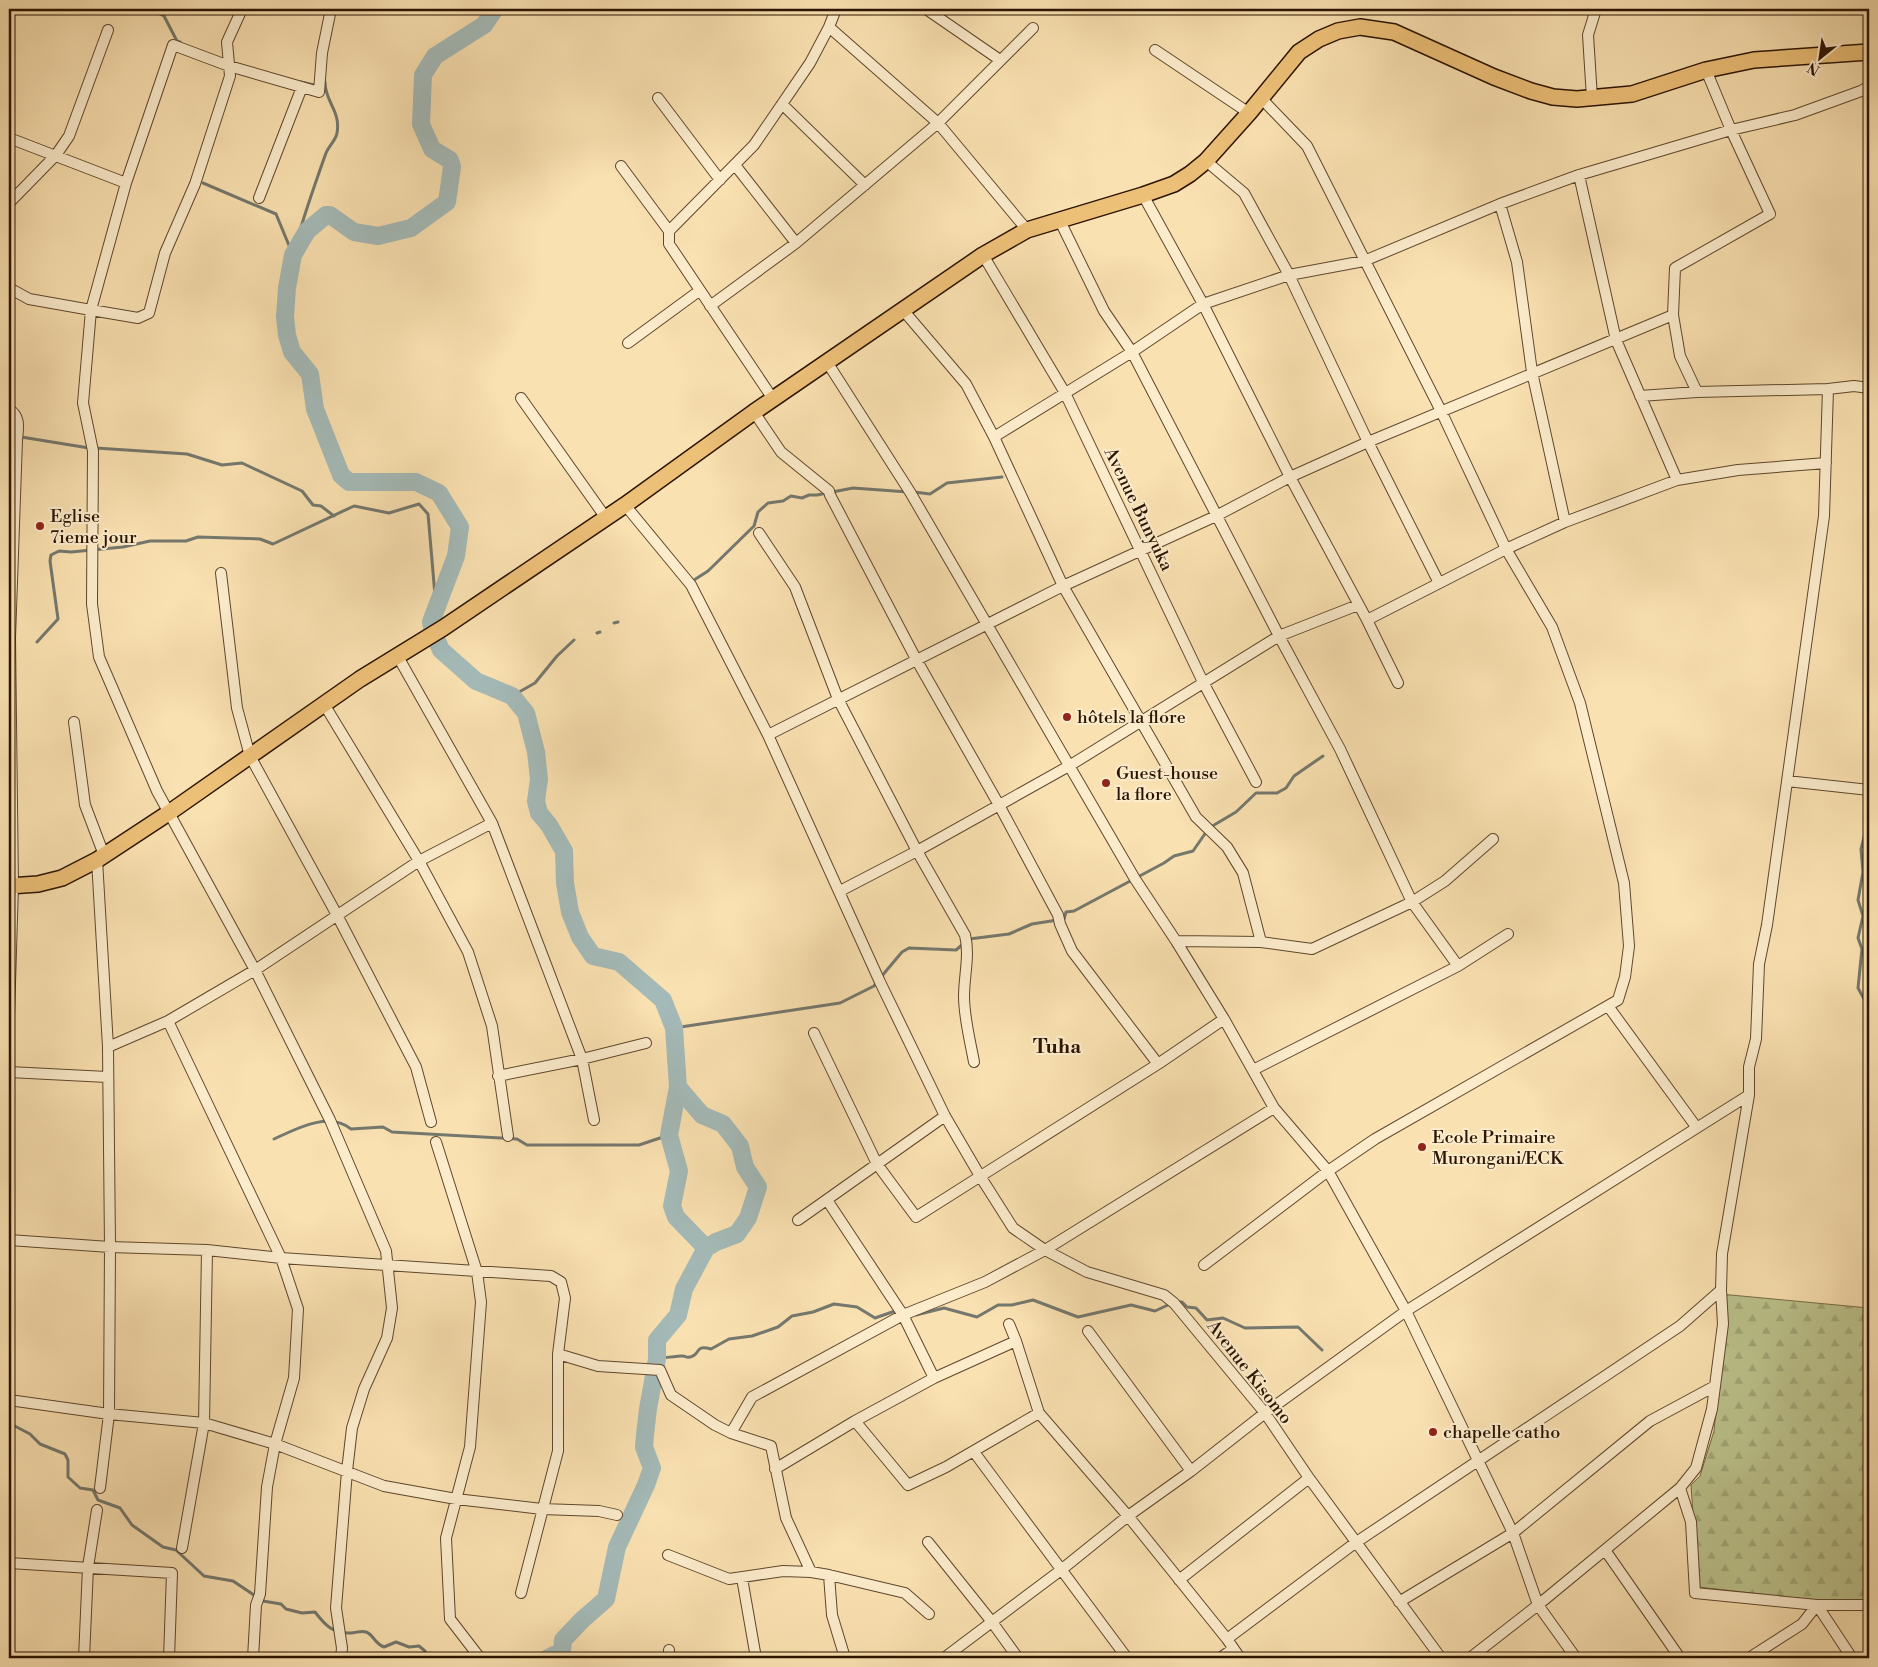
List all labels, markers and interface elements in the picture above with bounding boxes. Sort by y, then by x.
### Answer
north arrow [1796,32,1846,82]
text: N [1805,58,1823,79]
street label: Avenue Bunyuka [1098,443,1179,576]
place label: Eglise 7ieme jour [50,505,137,549]
marker: Eglise 7ieme jour [34,520,46,532]
place label: hôtels la flore [1077,706,1186,729]
marker: hôtels la flore [1061,711,1073,723]
place label: Guest-house la flore [1116,762,1218,806]
marker: Guest-house la flore [1100,777,1112,789]
district label: Tuha [1033,1035,1081,1060]
place label: Ecole Primaire Murongani/ECK [1432,1126,1565,1170]
marker: Ecole Primaire Murongani/ECK [1416,1141,1428,1153]
street label: Avenue Kisomo [1201,1315,1297,1429]
place label: chapelle catho [1443,1421,1560,1444]
marker: chapelle catho [1427,1426,1439,1438]

